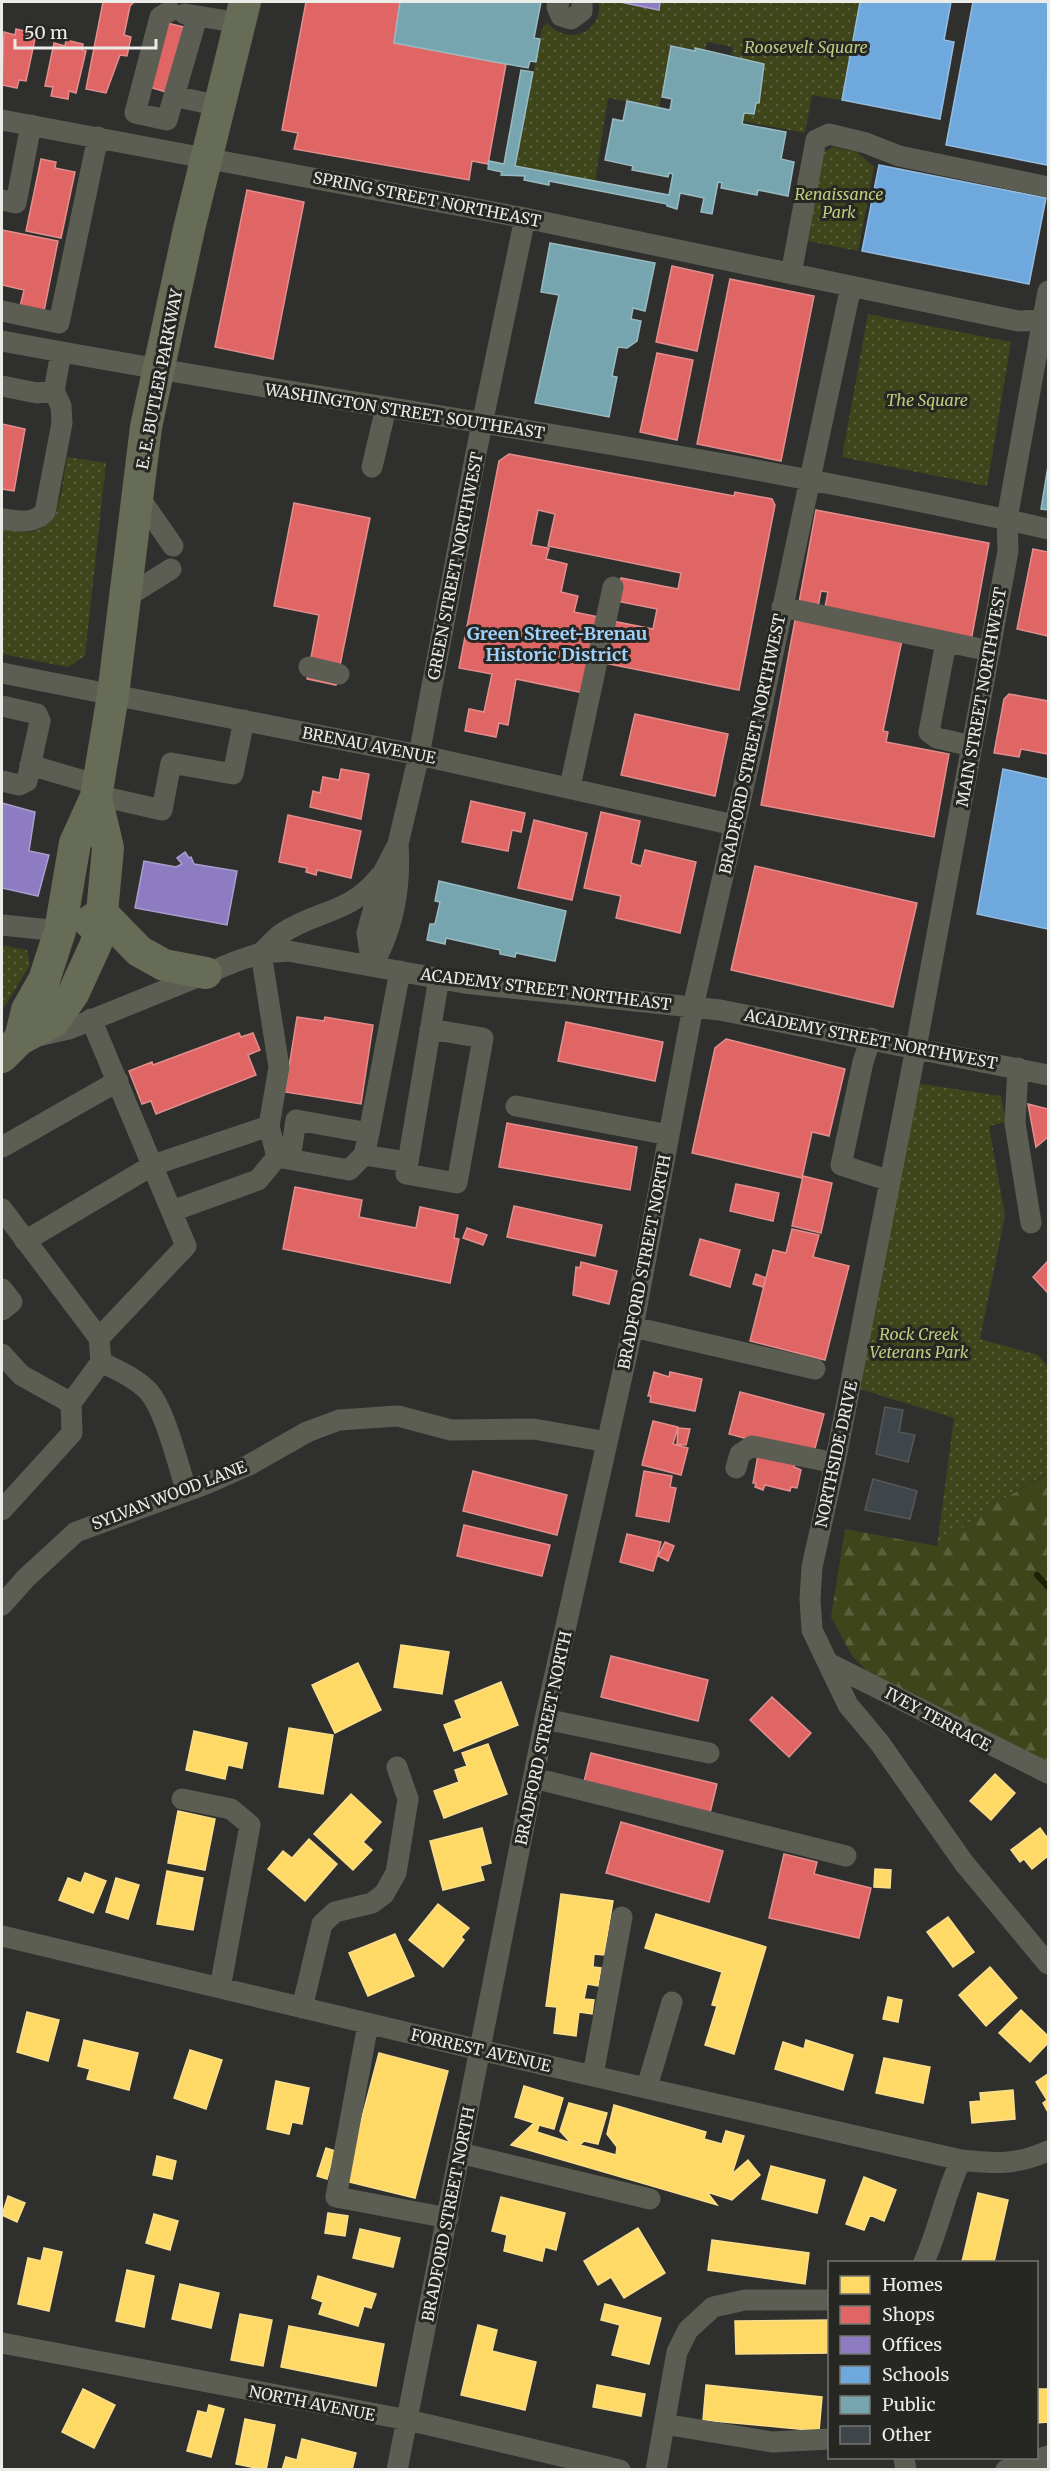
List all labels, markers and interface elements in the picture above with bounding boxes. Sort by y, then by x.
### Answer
scale bar [15,12,156,50]
text: 50 m [24,21,68,44]
park label: Roosevelt Square [744,37,868,57]
street label: SPRING STREET NORTHEAST [311,167,543,231]
park label: Renaissance Park [795,184,883,222]
street label: E. E. BUTLER PARKWAY [132,286,186,471]
street label: WASHINGTON STREET SOUTHEAST [263,379,546,443]
park label: The Square [886,390,968,410]
street label: GREEN STREET NORTHWEST [423,450,487,682]
street label: MAIN STREET NORTHWEST [952,586,1010,808]
street label: BRADFORD STREET NORTHWEST [715,612,789,876]
district label: Green Street-Brenau Historic District [467,622,647,666]
street label: BRENAU AVENUE [300,722,438,768]
street label: ACADEMY STREET NORTHEAST [418,964,673,1014]
street label: ACADEMY STREET NORTHWEST [742,1004,999,1073]
street label: BRADFORD STREET NORTH [613,1153,675,1371]
park label: Rock Creek Veterans Park [870,1324,969,1362]
street label: NORTHSIDE DRIVE [811,1378,861,1529]
street label: SYLVAN WOOD LANE [89,1456,250,1534]
street label: BRADFORD STREET NORTH [511,1629,576,1847]
street label: IVEY TERRACE [882,1683,995,1756]
street label: FORREST AVENUE [409,2024,554,2076]
street label: BRADFORD STREET NORTH [417,2105,479,2323]
legend [828,2261,1038,2459]
text: Homes [882,2273,943,2296]
text: Shops [882,2303,935,2326]
text: Offices [882,2333,942,2356]
text: Schools [882,2363,950,2386]
street label: NORTH AVENUE [247,2381,378,2425]
text: Public [882,2393,936,2416]
text: Other [882,2423,932,2446]

